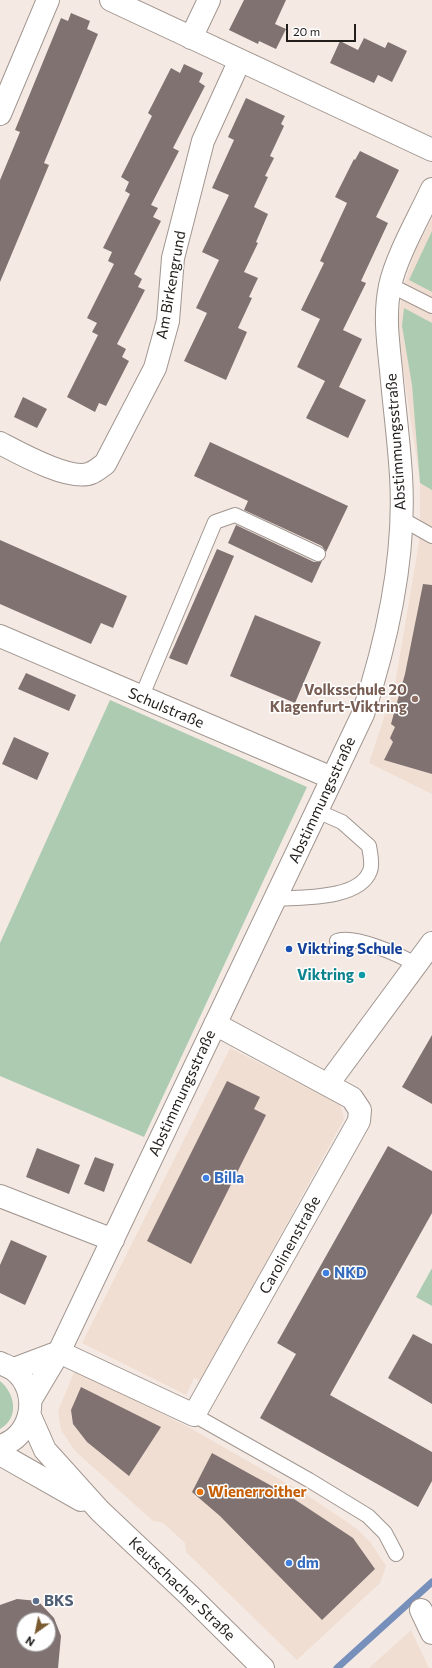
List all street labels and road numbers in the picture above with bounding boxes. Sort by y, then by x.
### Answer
street label: Am Birkengrund [153,229,189,341]
street label: Abstimmungsstraße [382,373,410,511]
street label: Schulstraße [125,684,207,732]
street label: Abstimmungsstraße [285,734,359,866]
street label: Abstimmungsstraße [145,1027,219,1159]
street label: Carolinenstraße [256,1193,324,1297]
street label: Keutschacher Straße [125,1534,239,1644]

